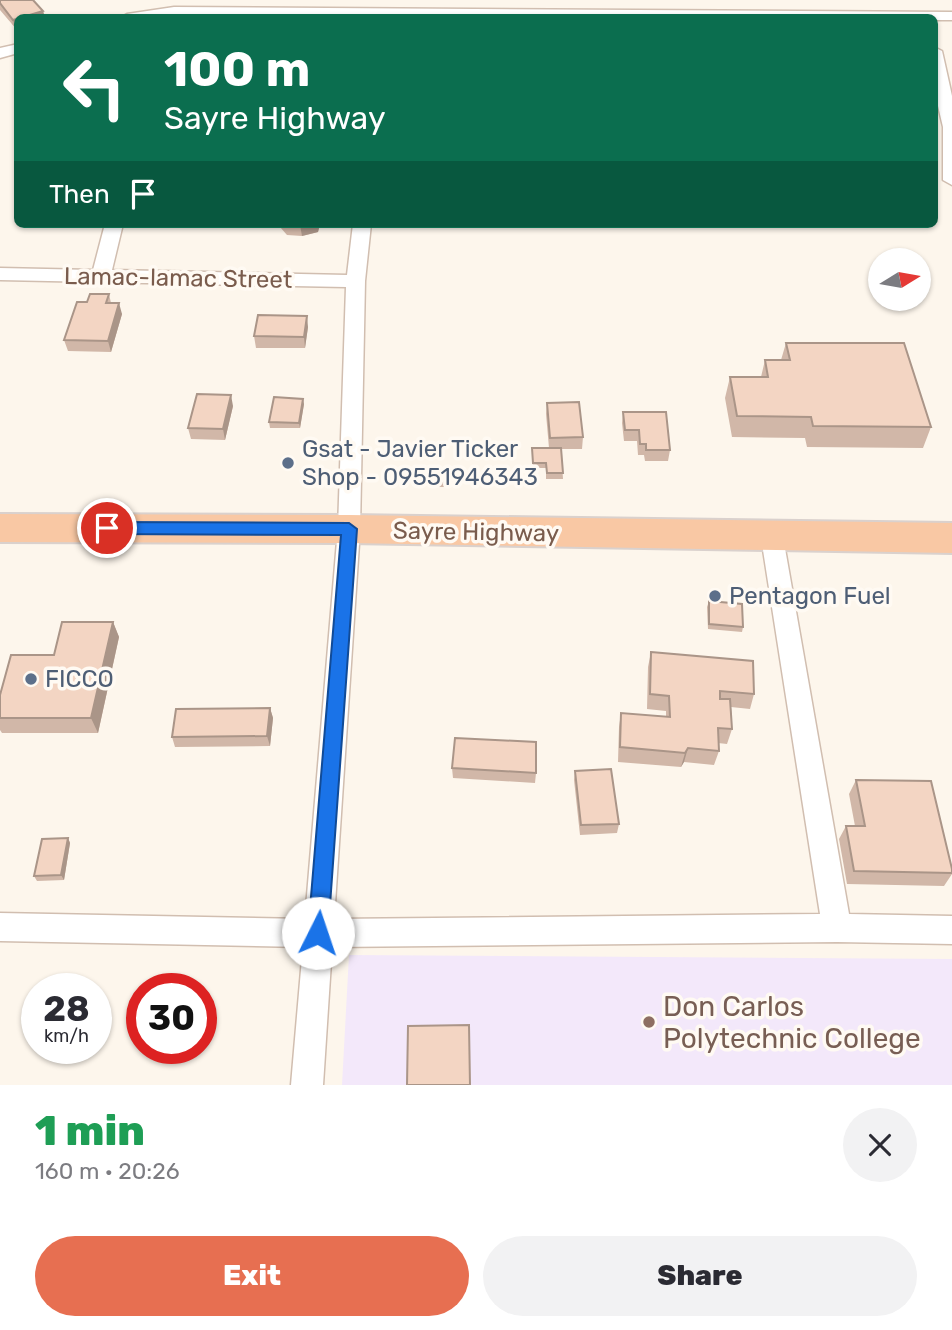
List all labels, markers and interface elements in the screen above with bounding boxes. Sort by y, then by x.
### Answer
text: 100 m [164,40,310,98]
icon: left [49,42,140,133]
text: Sayre Highway [164,99,386,137]
icon: arrive [124,175,162,213]
text: Then [49,179,110,210]
north arrow [868,248,931,312]
map controls [868,248,931,311]
street label: Lamac-lamac Street [64,262,292,294]
place label: Gsat - Javier Ticker Shop - 09551946343 [302,435,538,491]
marker: Gsat - Javier Ticker Shop - 09551946343 [280,455,296,471]
pin [77,498,137,558]
icon: arrive [88,509,126,547]
street label: Sayre Highway [393,517,559,547]
place label: Pentagon Fuel [729,582,891,610]
marker: Pentagon Fuel [707,588,723,604]
place label: FICCO [45,665,114,693]
marker: FICCO [23,671,39,687]
position arrow [281,896,355,970]
speed limit sign: 30 [126,973,217,1064]
text: 28 [43,988,90,1030]
place label: Don Carlos Polytechnic College [663,990,921,1055]
marker: Don Carlos Polytechnic College [641,1014,657,1030]
text: km/h [44,1025,89,1047]
text: 1 min [35,1106,145,1156]
button: close [843,1108,917,1182]
text: 160 m · 20:26 [35,1157,180,1185]
button: Exit [35,1236,469,1316]
button: Share [483,1236,917,1316]

